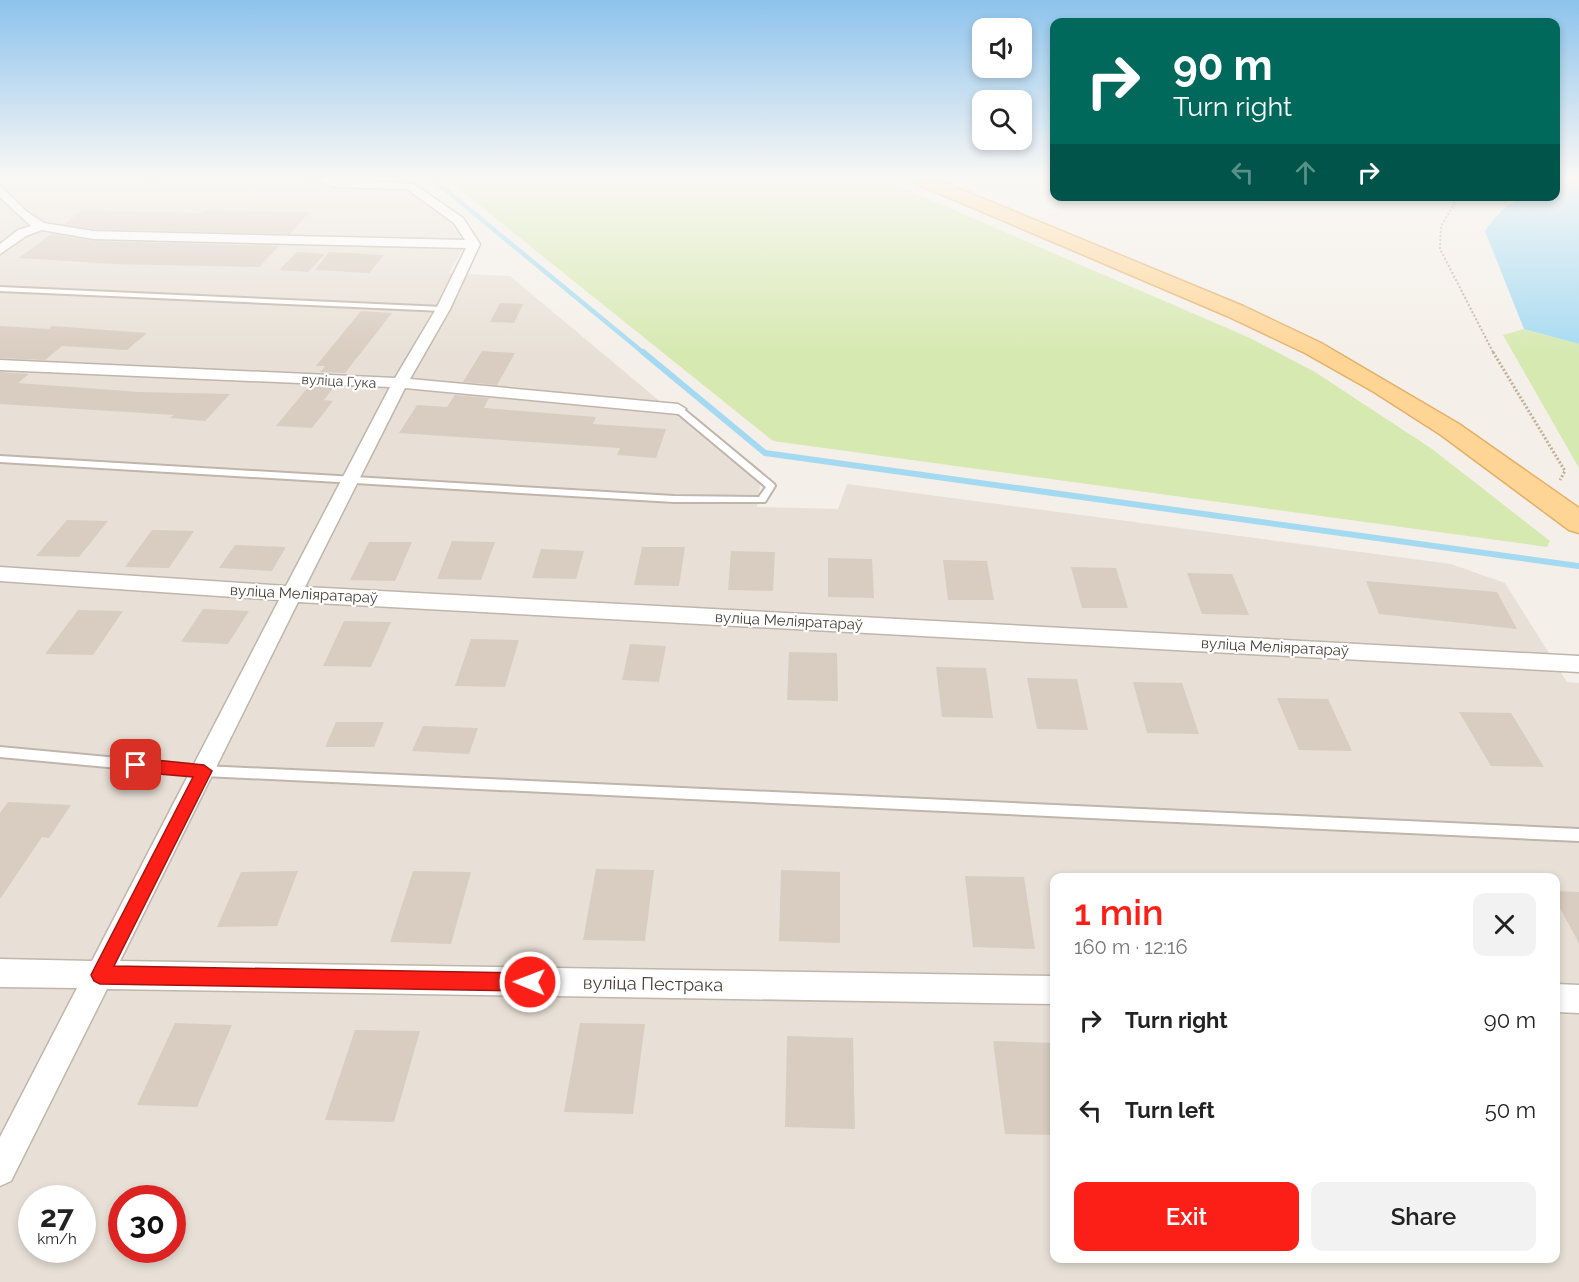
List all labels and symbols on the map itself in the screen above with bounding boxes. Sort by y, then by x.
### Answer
street label: вуліца Гука [301,371,377,391]
street label: вуліца Меліяратараў [230,581,378,607]
street label: вуліца Меліяратараў [715,608,863,634]
street label: вуліца Меліяратараў [1201,634,1349,660]
pin [110,739,161,790]
position arrow [498,950,562,1014]
street label: вуліца Пестрака [583,972,723,995]
speed limit sign: 30 [108,1185,186,1263]

